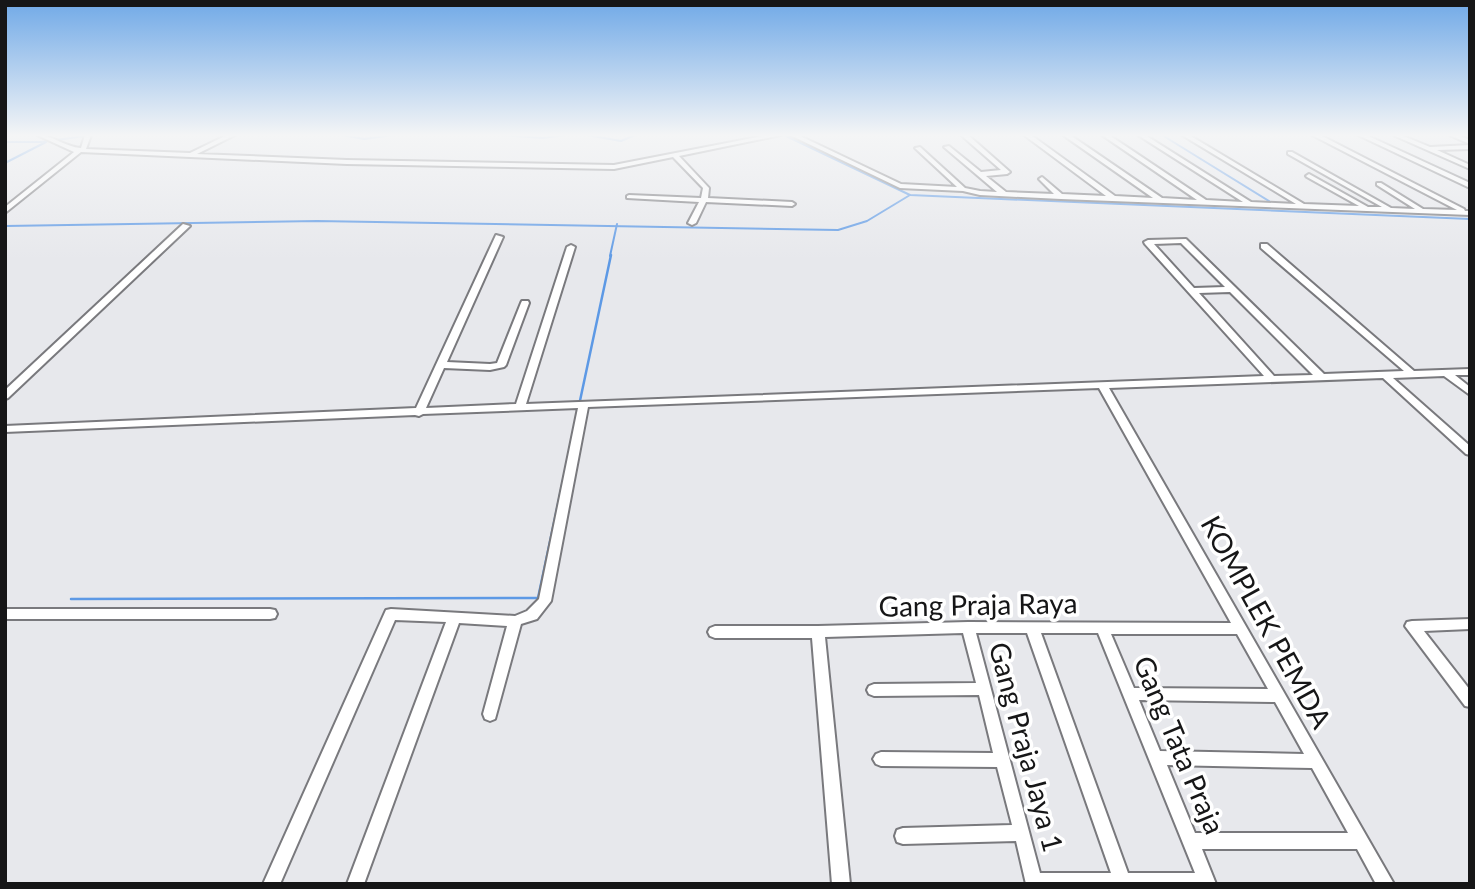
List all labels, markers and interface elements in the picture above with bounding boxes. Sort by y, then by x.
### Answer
street label: KOMPLEK PEMDA [1194,509,1339,734]
street label: Gang Praja Raya [878,585,1078,623]
street label: Gang Praja Jaya 1 [983,638,1071,855]
street label: Gang Tata Praja [1127,650,1233,839]

